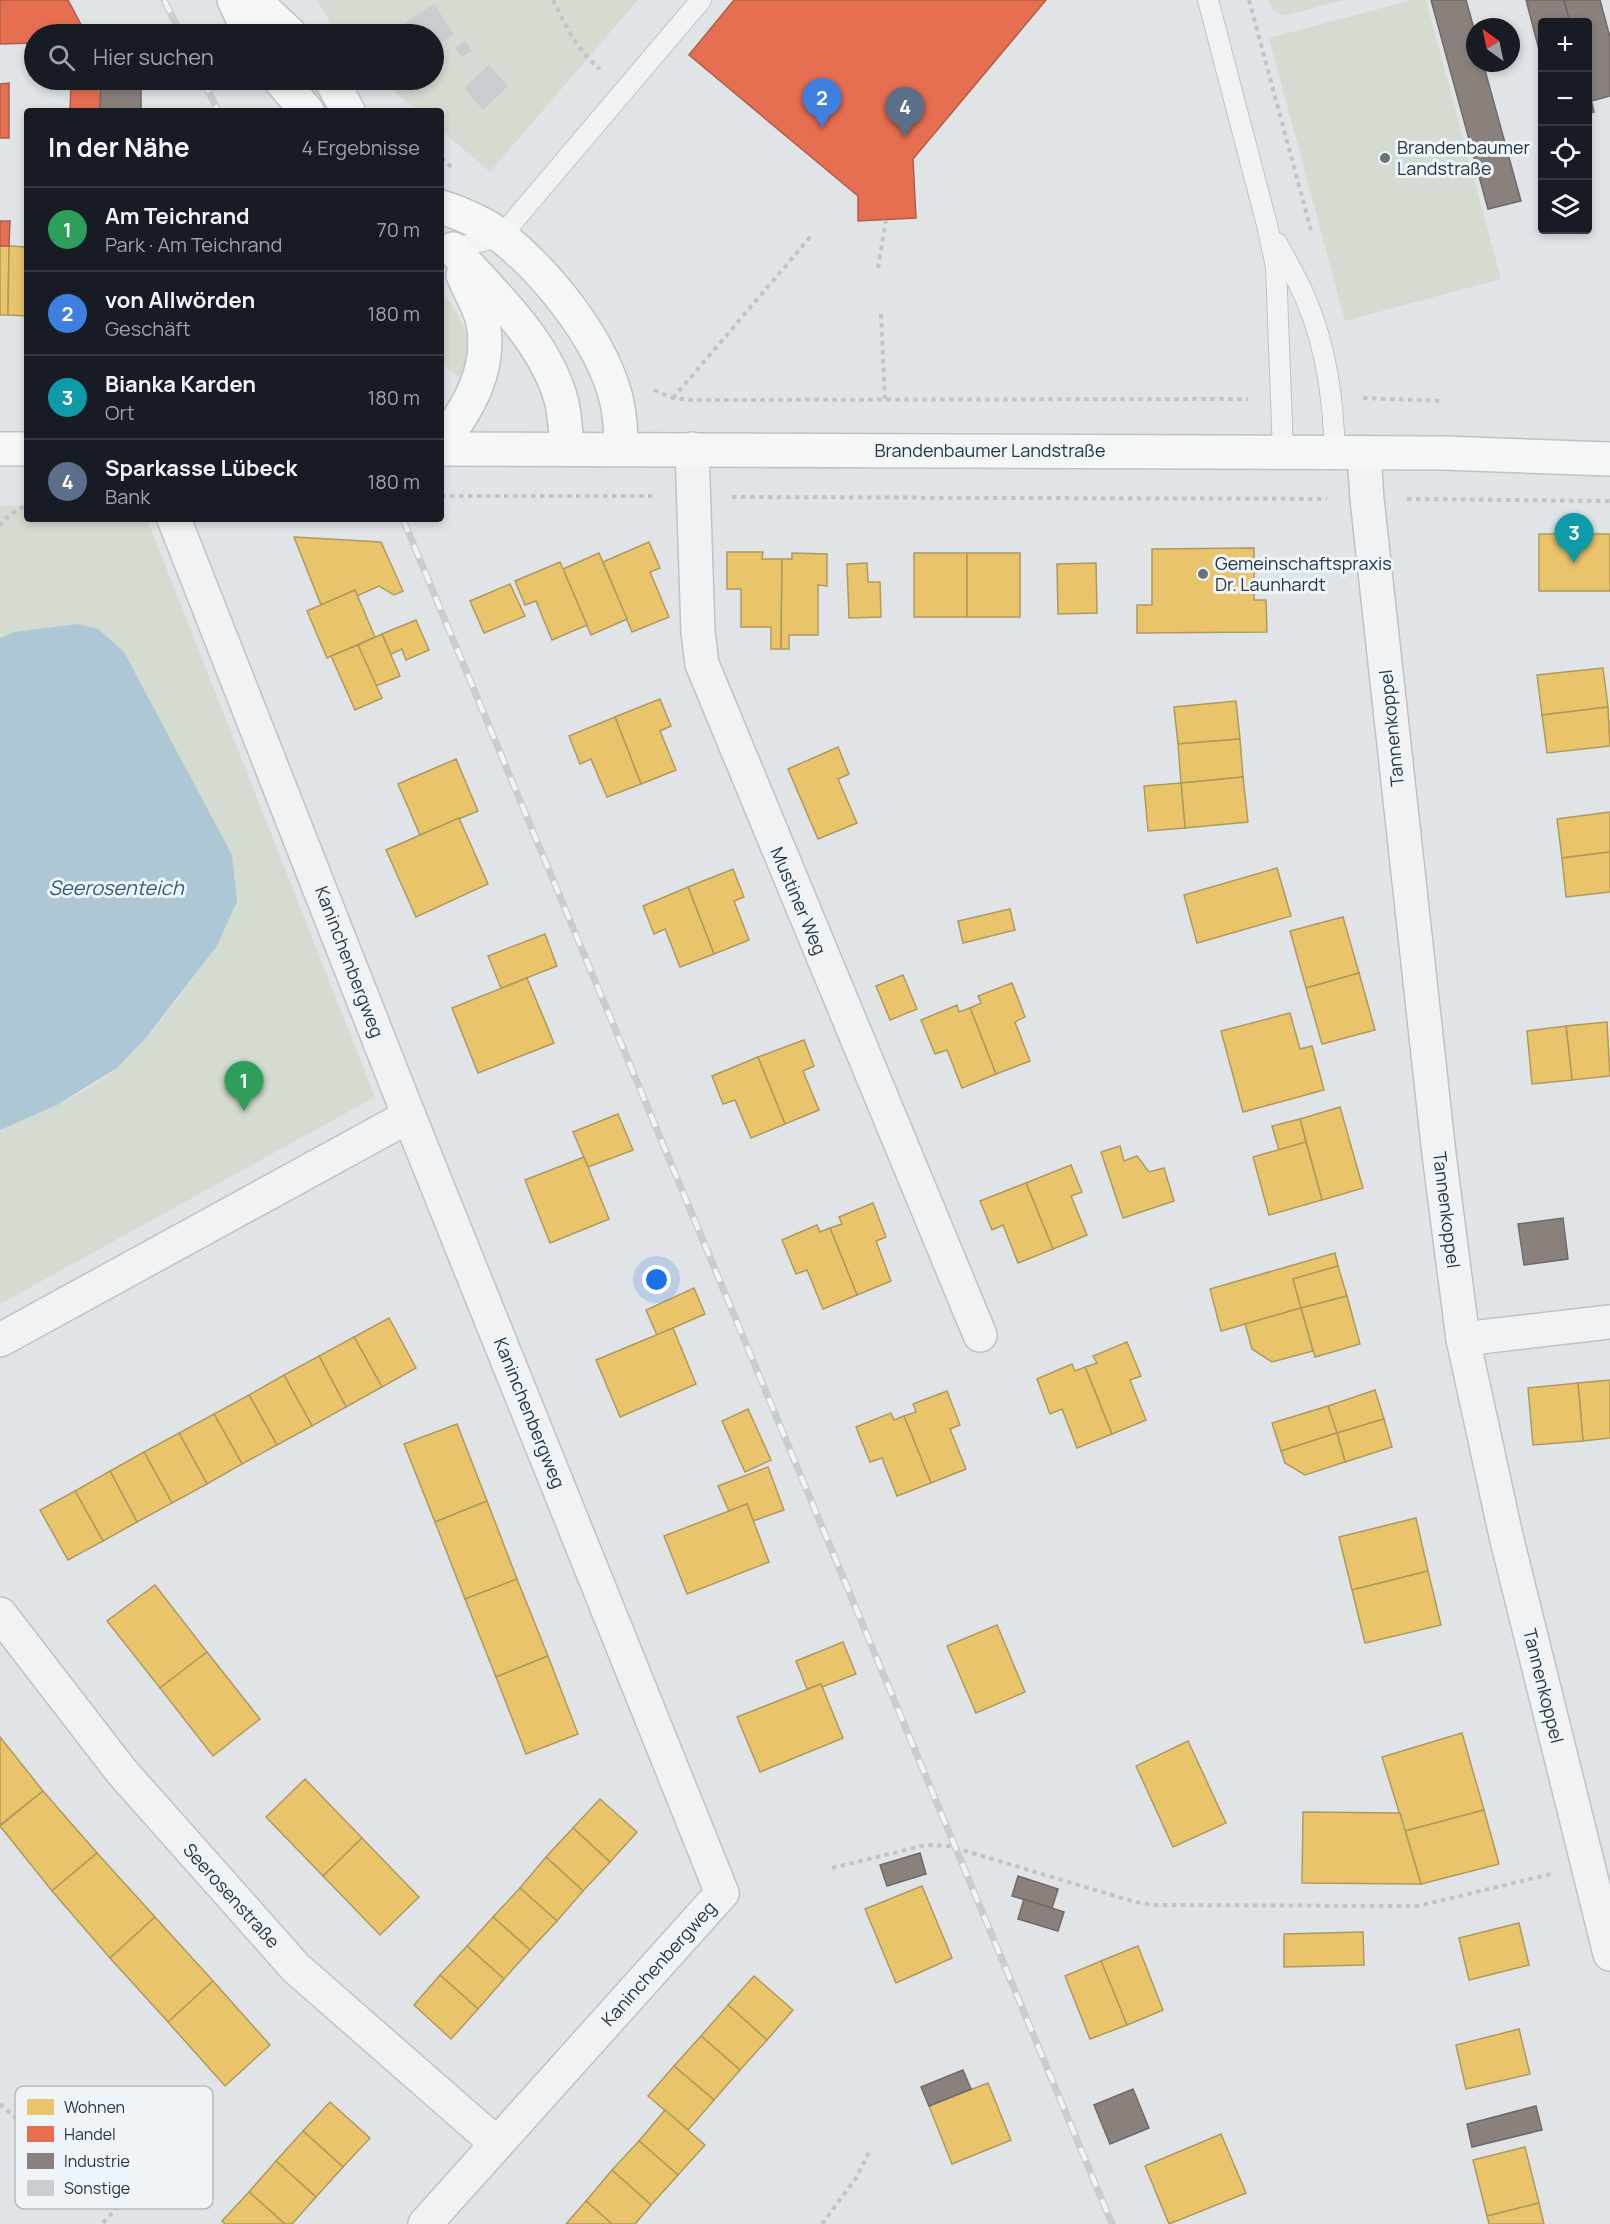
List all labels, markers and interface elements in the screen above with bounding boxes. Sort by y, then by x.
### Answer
north arrow [1466,18,1520,72]
map controls [1538,18,1592,234]
button: + [1538,18,1592,72]
search box [24,24,444,90]
icon: search [45,41,78,74]
text: Hier suchen [93,42,214,72]
button: − [1538,72,1592,126]
pin: 2 [802,78,842,128]
pin: 4 [886,88,924,137]
button: locate [1538,126,1592,180]
text: In der Nähe [48,129,190,165]
text: 4 Ergebnisse [301,134,420,161]
place label: Brandenbaumer Landstraße [1397,135,1530,180]
marker: Brandenbaumer Landstraße [1378,151,1392,165]
button: layers [1538,180,1592,234]
text: Am Teichrand [105,201,250,231]
text: 1 [63,216,72,243]
text: 70 m [377,216,420,243]
text: Park · Am Teichrand [105,231,282,258]
text: von Allwörden [105,285,255,315]
text: 2 [62,300,73,327]
text: 180 m [367,300,420,327]
text: Geschäft [105,315,190,342]
text: Bianka Karden [105,369,256,399]
text: 3 [62,384,73,411]
text: 180 m [367,384,420,411]
text: Ort [105,399,135,426]
street label: Brandenbaumer Landstraße [874,438,1106,462]
text: Sparkasse Lübeck [105,453,297,483]
text: 4 [61,468,74,495]
text: 180 m [367,468,420,495]
text: Bank [105,483,150,510]
pin: 3 [1554,514,1594,563]
place label: Gemeinschaftspraxis Dr. Launhardt [1215,551,1392,596]
marker: Gemeinschaftspraxis Dr. Launhardt [1196,567,1210,581]
street label: Tannenkoppel [1373,669,1409,788]
street label: Mustiner Weg [765,843,832,958]
water label: Seerosenteich [48,874,185,901]
street label: Kaninchenbergweg [310,882,390,1041]
pin: 1 [224,1062,264,1111]
street label: Tannenkoppel [1428,1150,1466,1269]
your location [642,1265,671,1294]
street label: Kaninchenbergweg [489,1334,571,1491]
street label: Tannenkoppel [1518,1626,1570,1746]
street label: Seerosenstraße [178,1838,285,1953]
street label: Kaninchenbergweg [596,1896,721,2031]
legend [15,2086,213,2209]
text: Wohnen [64,2096,125,2118]
text: Handel [64,2123,116,2145]
text: Industrie [64,2150,130,2172]
text: Sonstige [64,2177,130,2199]

